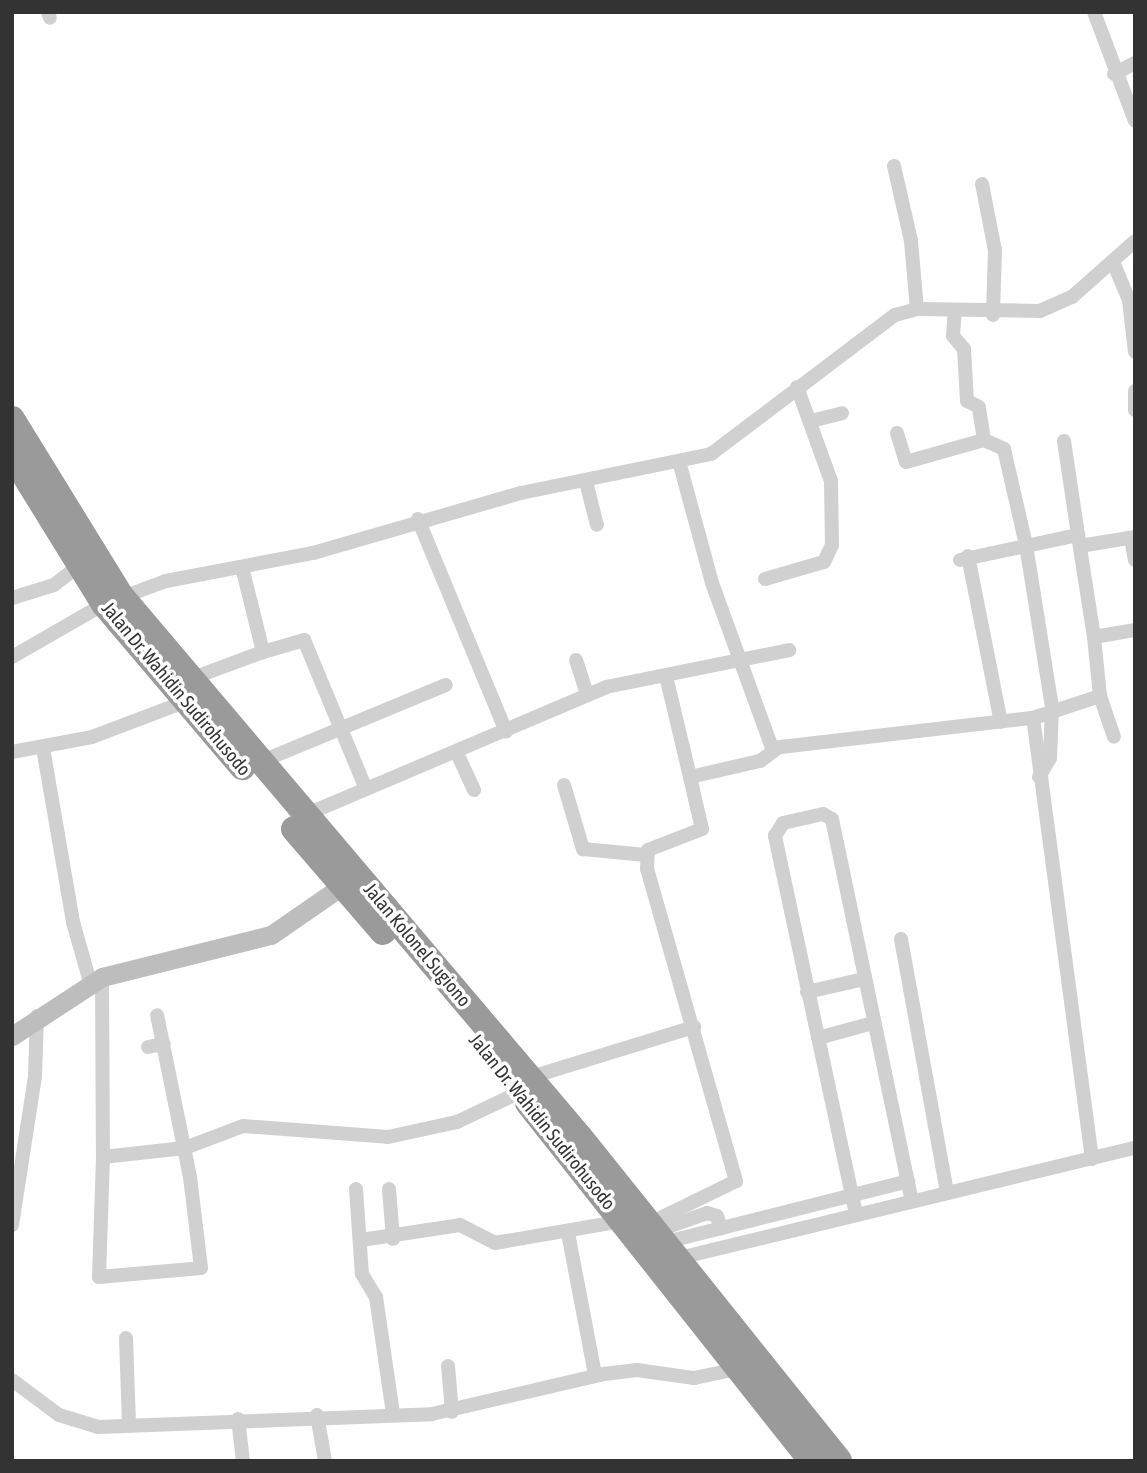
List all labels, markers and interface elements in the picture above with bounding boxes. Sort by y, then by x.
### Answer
street label: Jalan Dr. Wahidin Sudirohusodo [97,597,255,781]
street label: Jalan Kolonel Sugiono [359,878,475,1012]
street label: Jalan Dr. Wahidin Sudirohusodo [464,1029,620,1215]

